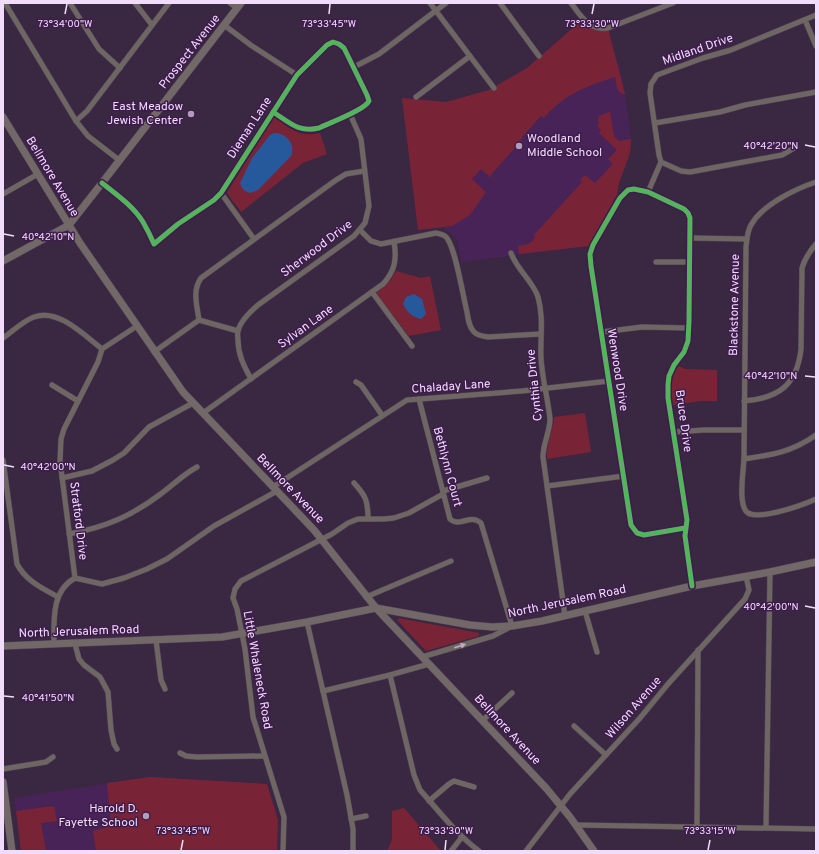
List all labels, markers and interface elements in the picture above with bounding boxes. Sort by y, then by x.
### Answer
street label: Prospect Avenue [156,11,224,93]
text: 73°34'00"W [38,18,92,31]
text: 73°33'45"W [302,18,356,31]
text: 73°33'30"W [565,18,619,31]
street label: Midland Drive [660,30,736,70]
street label: Dieman Lane [224,94,276,162]
place label: East Meadow Jewish Center [107,99,183,129]
marker: East Meadow Jewish Center [186,109,196,119]
place label: Woodland Middle School [527,131,602,161]
street label: Bellmore Avenue [22,134,82,220]
text: 40°42'20"N [744,140,798,153]
marker: Woodland Middle School [514,141,524,151]
street label: Sherwood Drive [278,217,356,281]
text: 40°42'10"N [22,231,74,244]
street label: Blackstone Avenue [726,254,744,356]
street label: Sylvan Lane [275,301,337,353]
street label: Wenwood Drive [603,328,631,412]
street label: Cynthia Drive [523,348,547,422]
text: 40°42'10"N [745,370,797,383]
street label: Chaladay Lane [411,376,491,398]
street label: Bruce Drive [671,389,695,453]
street label: Bethlynn Court [429,425,465,509]
street label: Bellmore Avenue [253,451,327,527]
text: 40°42'00"N [20,461,76,474]
street label: Stratford Drive [65,481,91,561]
street label: North Jerusalem Road [506,582,628,622]
text: 40°42'00"N [743,601,799,614]
street label: Little Whaleneck Road [239,609,275,731]
street label: North Jerusalem Road [18,622,140,642]
one-way arrow [454,643,466,649]
street label: Wilson Avenue [602,673,666,743]
street label: Bellmore Avenue [470,691,544,769]
text: 40°41'50"N [22,692,74,705]
place label: Harold D. Fayette School [59,801,138,831]
marker: Harold D. Fayette School [141,811,151,821]
text: 73°33'45"W [156,825,210,838]
text: 73°33'30"W [419,825,473,838]
text: 73°33'15"W [684,825,736,838]

